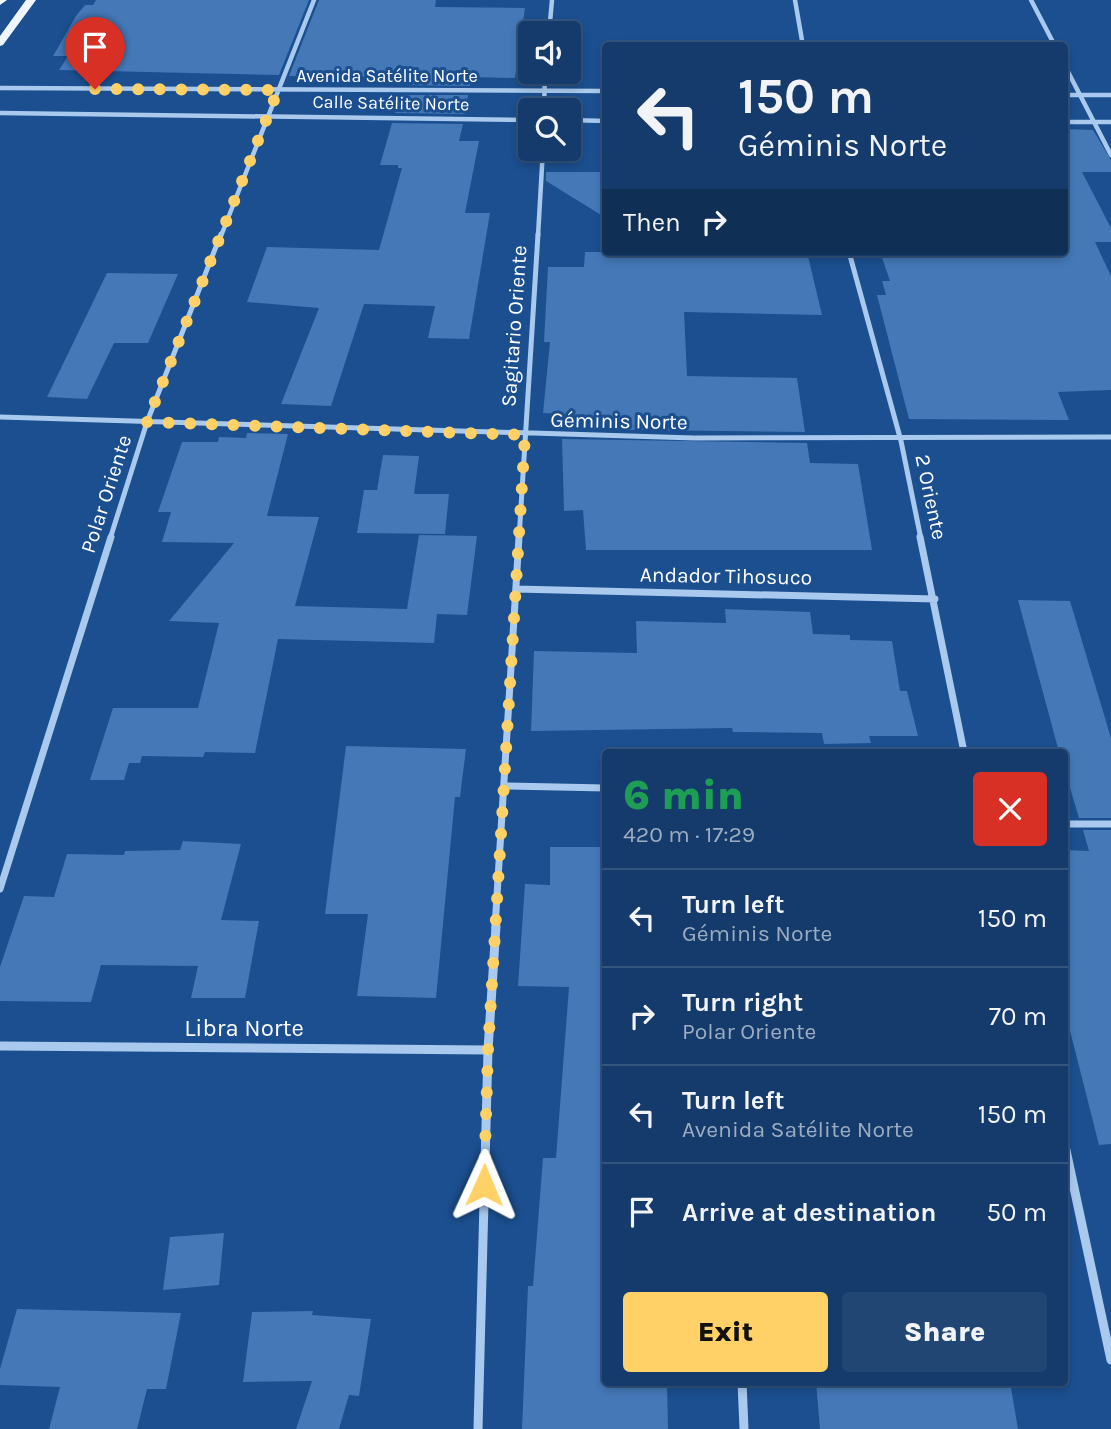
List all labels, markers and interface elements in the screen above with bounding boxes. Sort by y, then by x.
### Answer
pin [65,17,125,89]
map controls [518,21,581,161]
button: sound [518,21,581,84]
icon: arrive [76,28,114,66]
street label: Avenida Satélite Norte [296,65,478,87]
text: 150 m [738,68,874,125]
icon: left [623,70,714,161]
street label: Calle Satélite Norte [312,91,470,115]
button: search [518,98,581,161]
text: Géminis Norte [738,127,947,164]
icon: right [695,203,733,241]
text: Then [623,207,681,238]
street label: Sagitario Oriente [496,245,532,407]
street label: Géminis Norte [550,408,688,434]
street label: Polar Oriente [76,432,136,556]
street label: 2 Oriente [910,452,952,542]
street label: Andador Tihosuco [640,562,812,590]
text: 6 min [623,770,744,820]
button: close [973,772,1047,846]
text: 420 m · 17:29 [623,821,755,848]
text: Turn left [682,889,784,920]
icon: left [623,899,661,937]
text: 150 m [978,903,1047,934]
text: Géminis Norte [682,920,832,947]
text: Turn right [682,987,803,1018]
icon: right [623,997,661,1035]
text: 70 m [989,1001,1047,1032]
street label: Libra Norte [184,1014,304,1042]
text: Polar Oriente [682,1018,816,1045]
text: Turn left [682,1085,784,1116]
icon: left [623,1095,661,1133]
text: 150 m [978,1099,1047,1130]
text: Avenida Satélite Norte [682,1116,914,1143]
position arrow [447,1148,521,1222]
icon: arrive [623,1193,661,1231]
text: Arrive at destination [682,1197,936,1228]
text: 50 m [986,1197,1047,1228]
button: Exit [623,1292,828,1372]
button: Share [842,1292,1047,1372]

